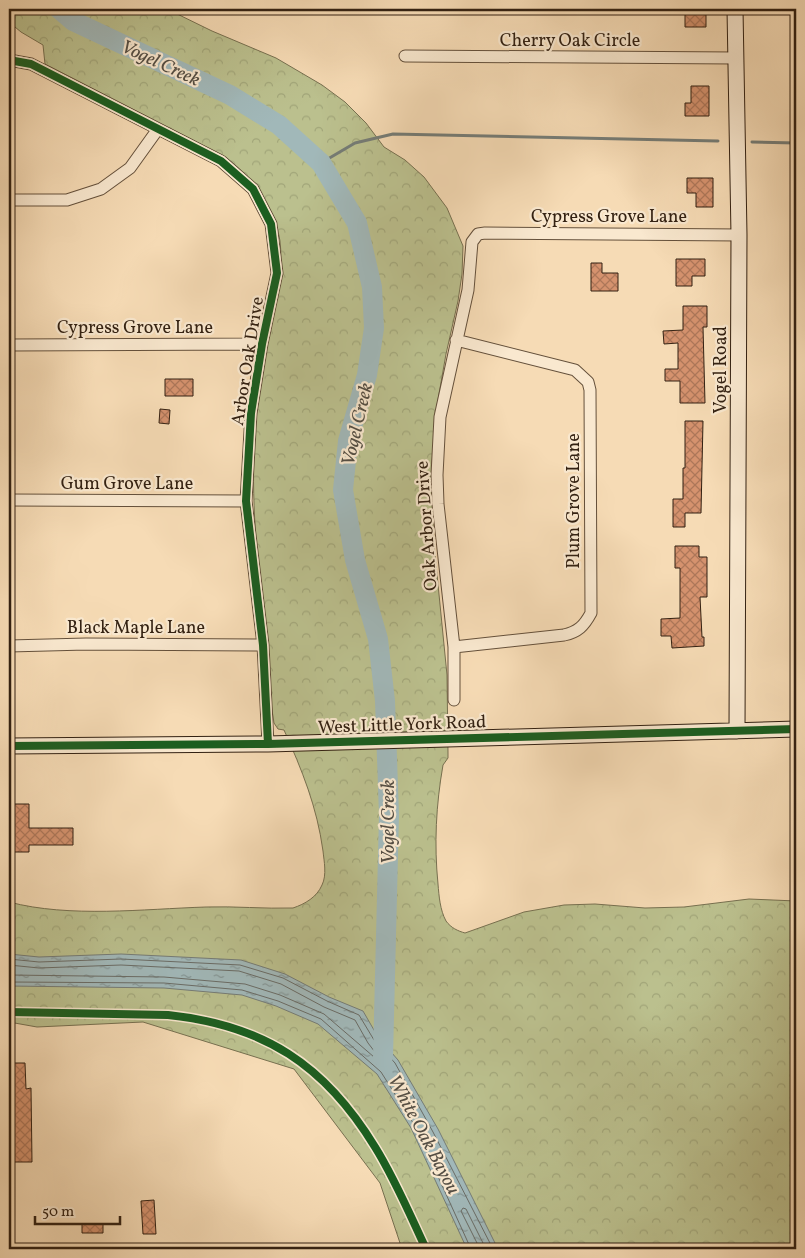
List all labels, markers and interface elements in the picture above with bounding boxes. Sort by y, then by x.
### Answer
street label: Cherry Oak Circle [500,29,640,54]
water label: Vogel Creek [116,34,204,94]
street label: Cypress Grove Lane [531,205,687,230]
street label: Arbor Oak Drive [226,295,271,428]
street label: Cypress Grove Lane [57,316,213,341]
street label: Vogel Road [709,326,734,414]
water label: Vogel Creek [336,380,380,469]
street label: Plum Grove Lane [562,433,587,569]
street label: Oak Arbor Drive [410,460,445,592]
street label: Gum Grove Lane [61,472,193,497]
street label: Black Maple Lane [67,616,205,641]
street label: West Little York Road [317,710,487,741]
water label: Vogel Creek [376,780,402,864]
water label: White Oak Bayou [381,1071,466,1200]
scale bar [35,1193,120,1225]
text: 50 m [42,1202,74,1223]

